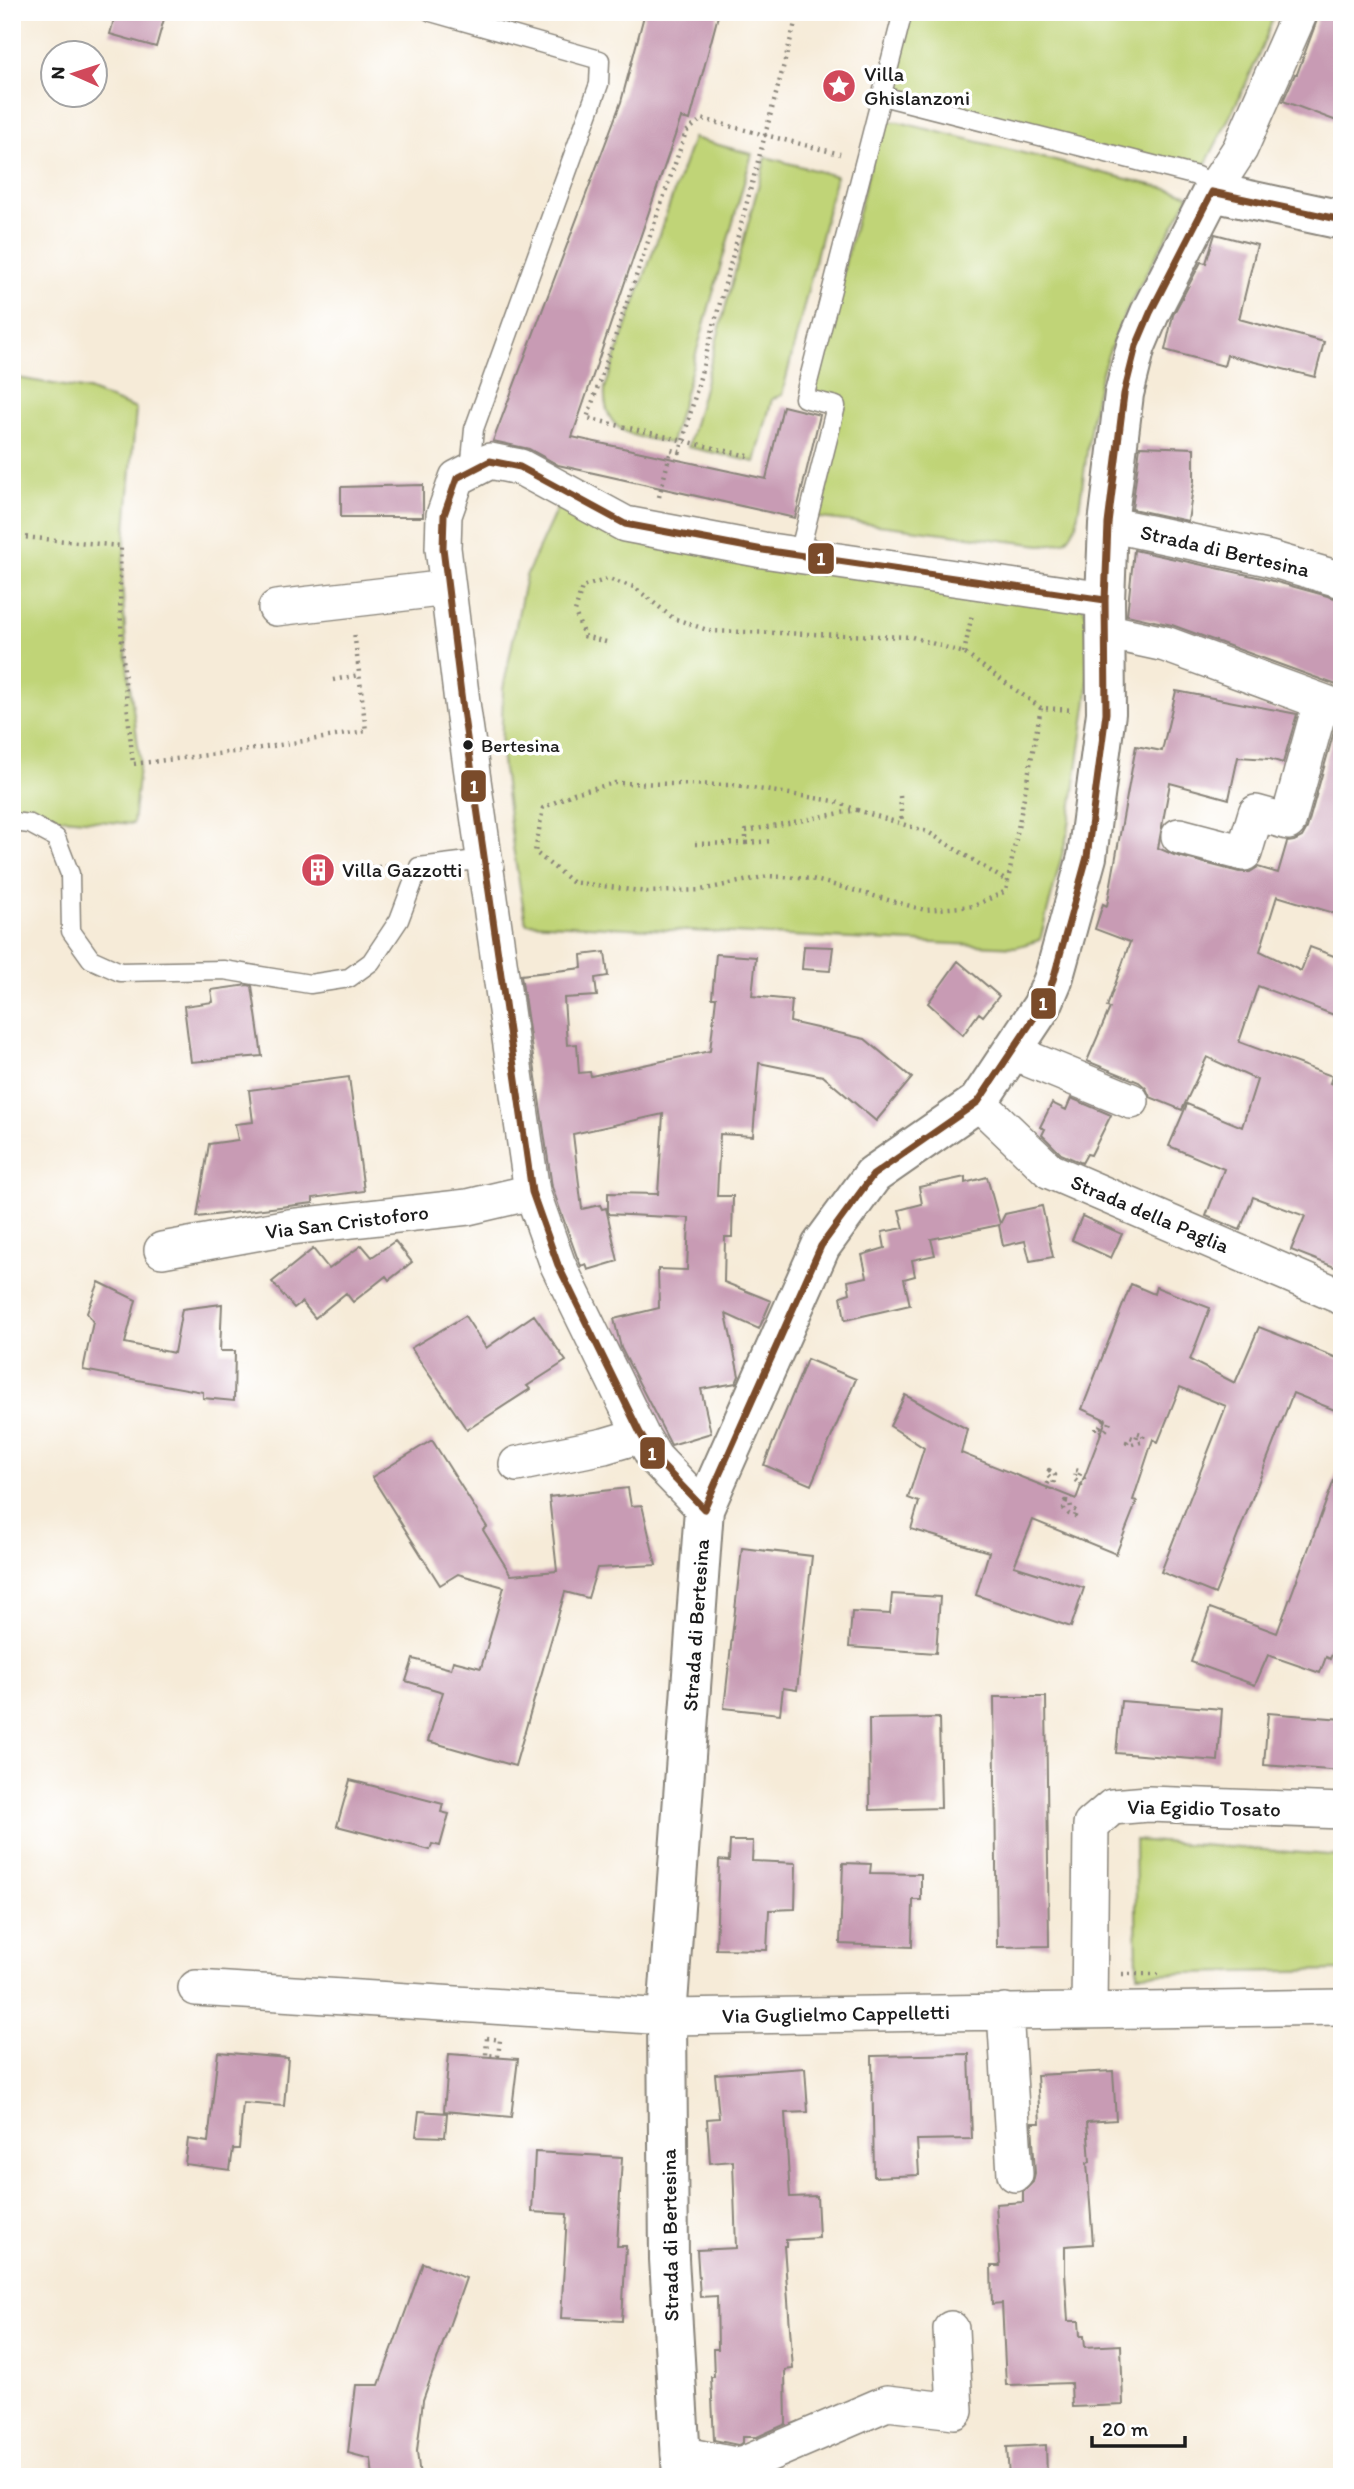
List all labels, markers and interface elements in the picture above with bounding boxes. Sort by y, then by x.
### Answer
north arrow [38,38,108,108]
place label: Villa Ghislanzoni [864,61,970,110]
text: N [46,66,69,80]
place icon: Villa Ghislanzoni [820,67,858,105]
street label: Strada di Bertesina [1138,519,1312,582]
line badge: 1 [807,542,835,575]
text: 1 [817,547,826,570]
place label: Bertesina [481,734,560,757]
marker: Bertesina [461,738,475,752]
line badge: 1 [460,769,487,803]
text: 1 [470,775,479,798]
building icon: Villa Gazzotti [299,851,337,889]
place label: Villa Gazzotti [342,857,462,882]
line badge: 1 [1030,987,1057,1020]
text: 1 [1039,992,1048,1015]
street label: Strada della Paglia [1067,1169,1233,1258]
street label: Via San Cristoforo [264,1199,430,1244]
line badge: 1 [639,1436,666,1470]
text: 1 [648,1442,657,1465]
street label: Strada di Bertesina [677,1538,714,1712]
street label: Via Egidio Tosato [1127,1794,1281,1821]
street label: Via Guglielmo Cappelletti [722,1999,950,2028]
street label: Strada di Bertesina [655,2148,684,2322]
scale bar [1092,2405,1184,2449]
text: 20 m [1102,2416,1149,2441]

